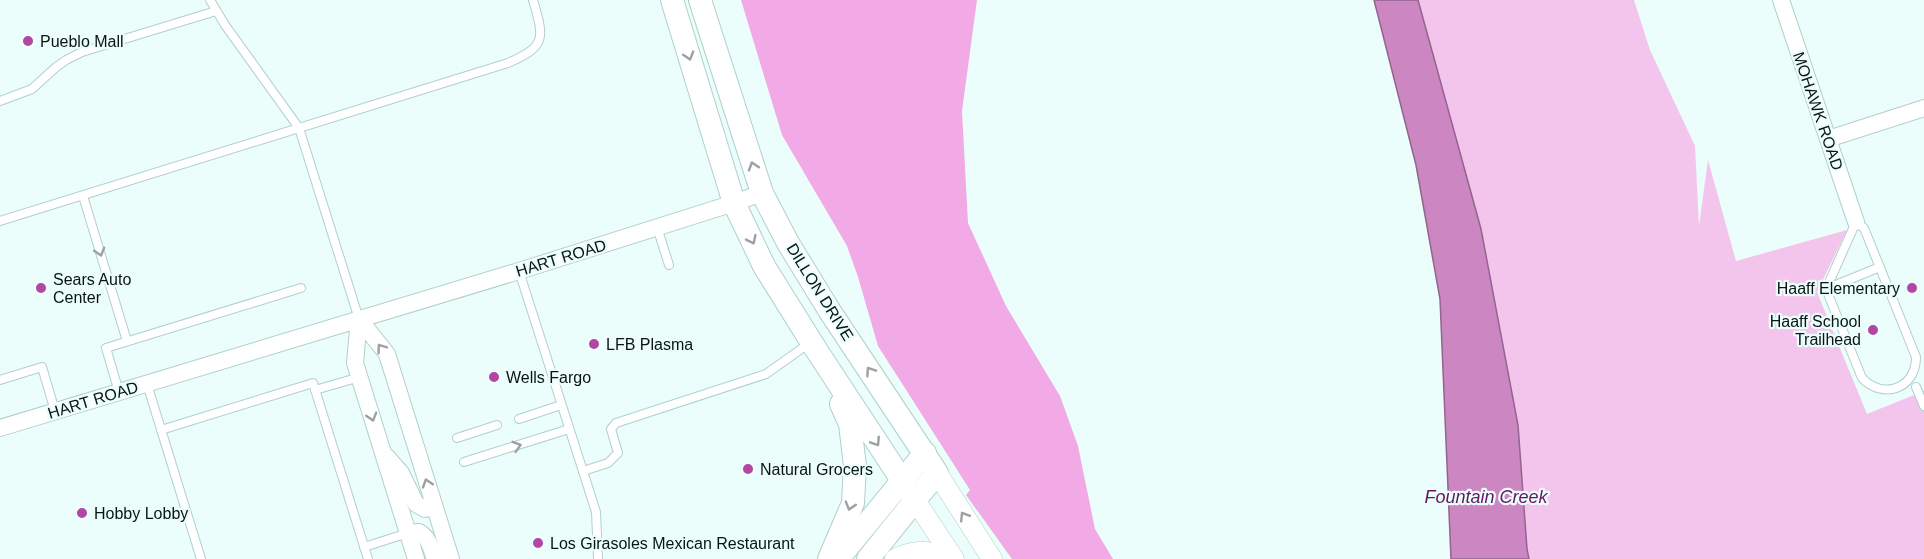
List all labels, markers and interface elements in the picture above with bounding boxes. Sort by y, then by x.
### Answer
place label: Pueblo Mall [40,33,124,50]
marker: Pueblo Mall [21,34,35,48]
one-way arrow [682,50,694,61]
street label: MOHAWK ROAD [1790,50,1846,172]
one-way arrow [748,161,760,172]
one-way arrow [744,234,756,245]
street label: HART ROAD [514,236,608,280]
street label: DILLON DRIVE [783,240,857,344]
one-way arrow [93,246,105,257]
place label: Sears Auto Center [53,271,131,306]
place label: Haaff Elementary [1777,280,1900,297]
marker: Sears Auto Center [34,281,48,295]
marker: Haaff Elementary [1905,281,1919,295]
place label: Haaff School Trailhead [1770,313,1861,348]
marker: Haaff School Trailhead [1866,323,1880,337]
place label: LFB Plasma [606,336,693,353]
marker: LFB Plasma [587,337,601,351]
one-way arrow [377,344,388,355]
one-way arrow [866,367,877,378]
place label: Wells Fargo [506,369,591,386]
marker: Wells Fargo [487,370,501,384]
street label: HART ROAD [46,378,140,422]
one-way arrow [365,411,377,422]
one-way arrow [869,435,880,446]
one-way arrow [511,441,522,453]
place label: Natural Grocers [760,461,873,478]
marker: Natural Grocers [741,462,755,476]
one-way arrow [422,478,434,489]
water label: Fountain Creek [1424,487,1549,507]
one-way arrow [845,500,857,511]
place label: Hobby Lobby [94,505,188,522]
marker: Hobby Lobby [75,506,89,520]
one-way arrow [960,512,972,522]
place label: Los Girasoles Mexican Restaurant [550,535,795,552]
marker: Los Girasoles Mexican Restaurant [531,536,545,550]

